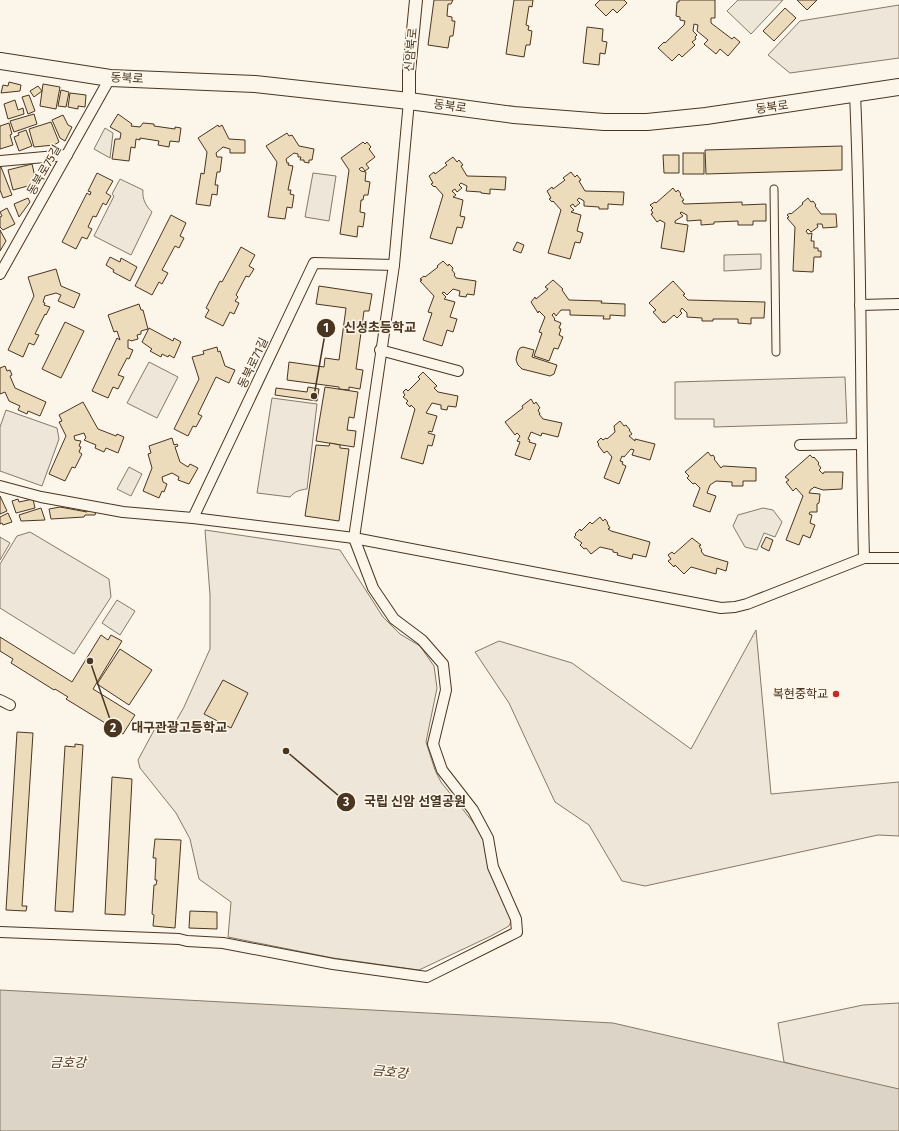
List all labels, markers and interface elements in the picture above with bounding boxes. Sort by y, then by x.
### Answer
street label: 신암북로 [402,27,420,73]
street label: 동북로 [110,70,144,86]
street label: 동북로 [433,97,467,115]
street label: 동북로 [755,98,789,116]
street label: 동북로75길 [24,143,64,197]
callout: 신성초등학교 [316,315,424,340]
text: 신성초등학교 [344,320,416,335]
text: 1 [323,321,329,335]
street label: 동북로71길 [235,335,271,391]
place label: 복현중학교 [773,687,828,701]
marker: 복현중학교 [831,689,841,699]
callout: 대구관광고등학교 [103,715,234,740]
text: 대구관광고등학교 [131,720,227,735]
text: 2 [110,721,116,735]
callout: 국립 신암 선열공원 [336,789,474,814]
text: 국립 신암 선열공원 [364,794,466,809]
text: 3 [342,795,349,809]
water label: 금호강 [50,1055,88,1070]
water label: 금호강 [371,1063,411,1082]

